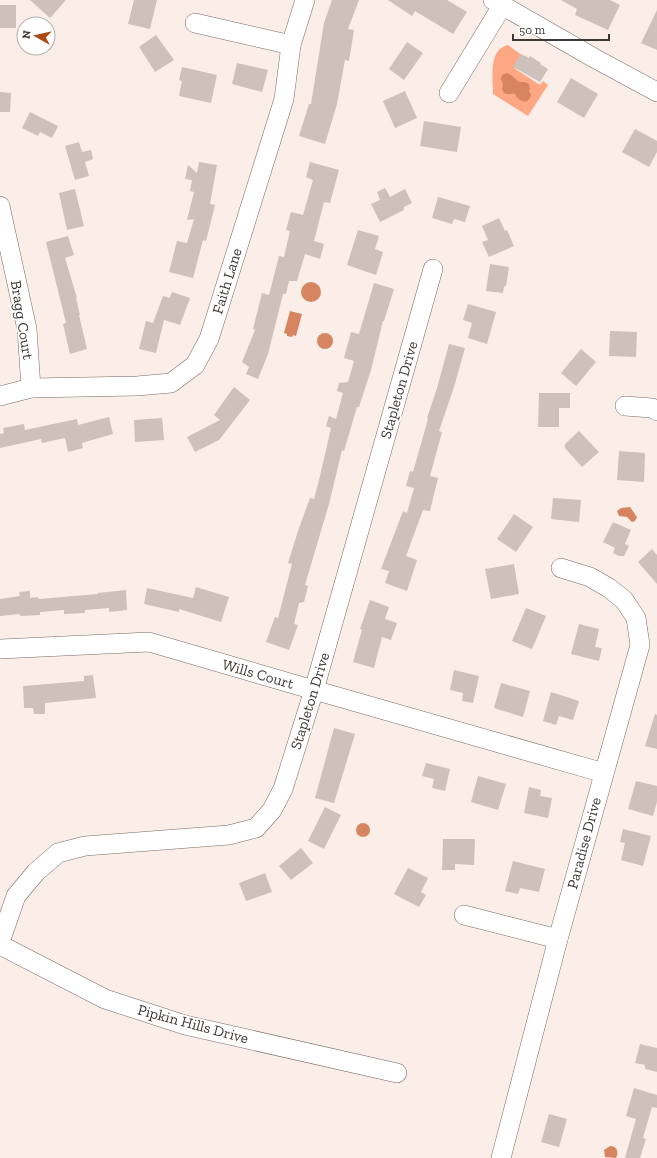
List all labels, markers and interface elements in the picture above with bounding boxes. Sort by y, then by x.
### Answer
north arrow [16,16,56,56]
scale bar [513,16,609,42]
text: 50 m [519,23,546,37]
text: N [20,29,34,40]
street label: Faith Lane [208,246,246,316]
street label: Bragg Court [7,279,37,361]
street label: Stapleton Drive [376,339,422,441]
street label: Stapleton Drive [287,650,333,752]
street label: Wills Court [220,655,296,693]
street label: Paradise Drive [563,795,605,891]
street label: Pipkin Hills Drive [136,1001,250,1047]

